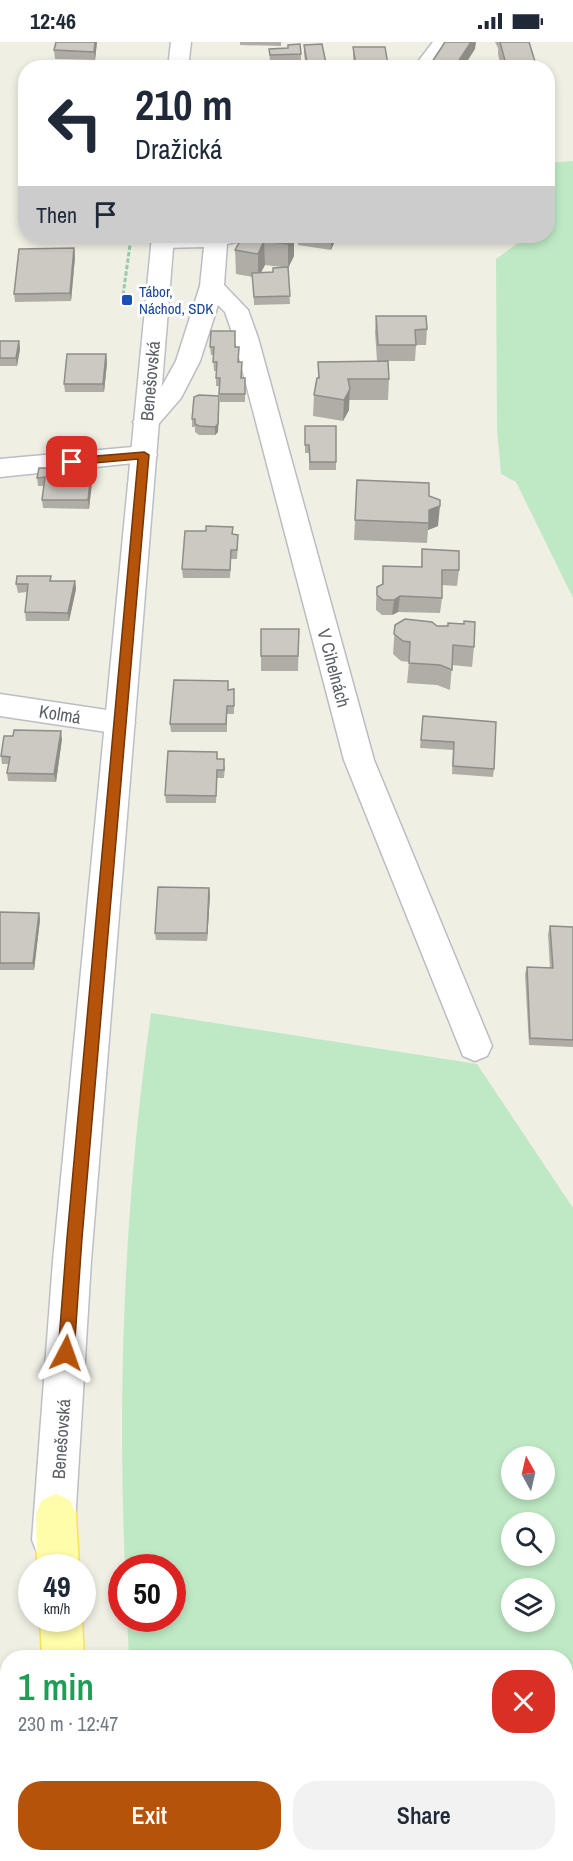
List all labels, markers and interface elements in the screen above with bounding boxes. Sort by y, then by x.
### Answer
text: 12:46 [30,6,76,36]
text: 210 m [135,77,233,133]
icon: left [36,84,114,162]
text: Dražická [135,131,222,167]
icon: arrive [89,198,122,231]
text: Then [36,200,77,230]
place label: Tábor, Náchod, SDK [139,281,214,319]
marker: Tábor, Náchod, SDK [120,293,134,307]
street label: Benešovská [134,340,166,422]
pin [46,436,97,487]
icon: arrive [55,445,88,478]
street label: V Cihelnách [312,626,356,710]
street label: Kolmá [37,698,83,730]
position arrow [34,1321,98,1385]
street label: Benešovská [46,1398,76,1480]
north arrow [501,1446,555,1500]
map controls [501,1446,555,1632]
button: search [501,1512,555,1566]
speed limit sign: 50 [108,1554,186,1632]
text: 49 [43,1566,71,1606]
button: layers [501,1578,555,1632]
text: km/h [44,1598,70,1619]
text: 1 min [18,1663,94,1711]
button: close [492,1670,555,1733]
text: 230 m · 12:47 [18,1710,118,1737]
button: Exit [18,1781,281,1850]
button: Share [293,1781,555,1850]

